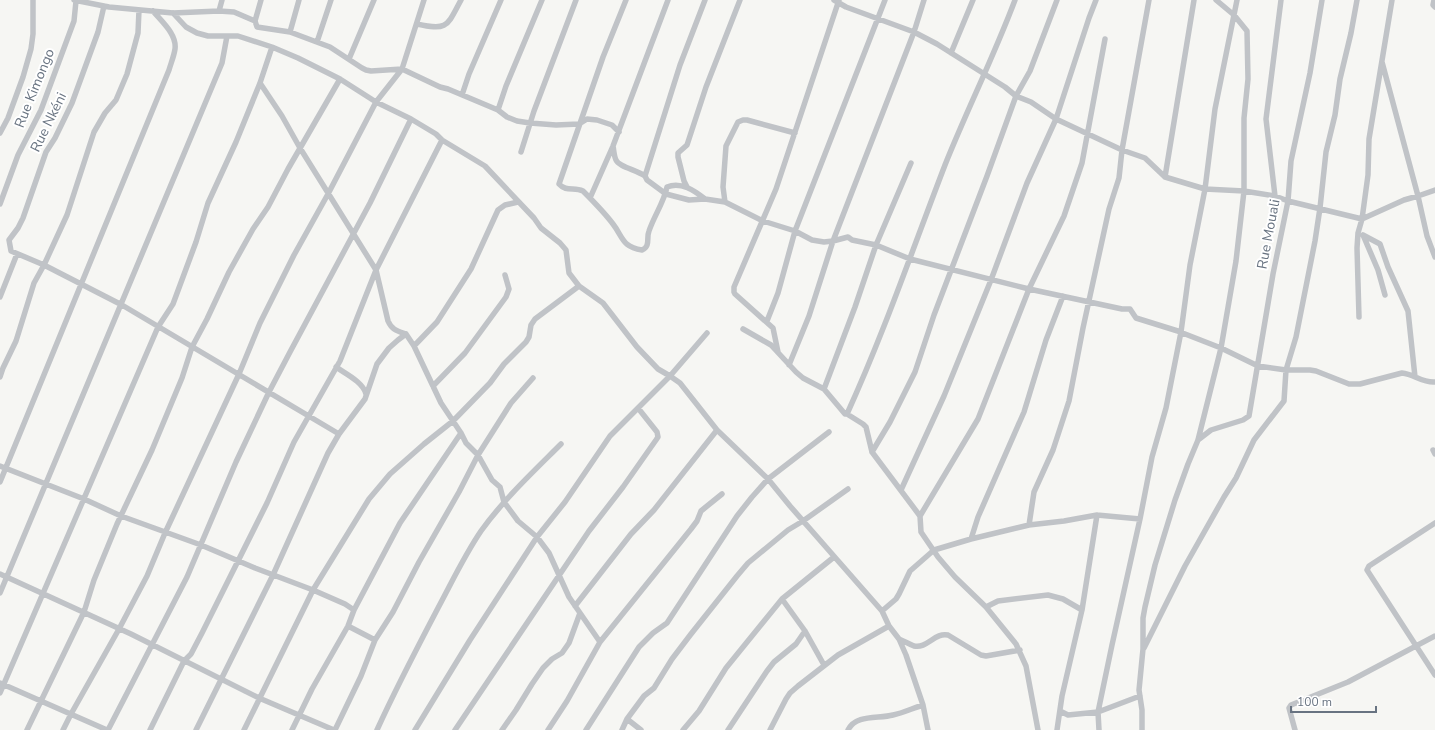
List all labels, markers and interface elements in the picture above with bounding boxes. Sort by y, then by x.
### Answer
street label: Rue Kimongo [10,46,59,131]
street label: Rue Nkéni [26,89,71,155]
street label: Rue Mouali [1252,198,1285,271]
scale bar [1291,688,1376,714]
text: 100 m [1297,694,1332,710]

